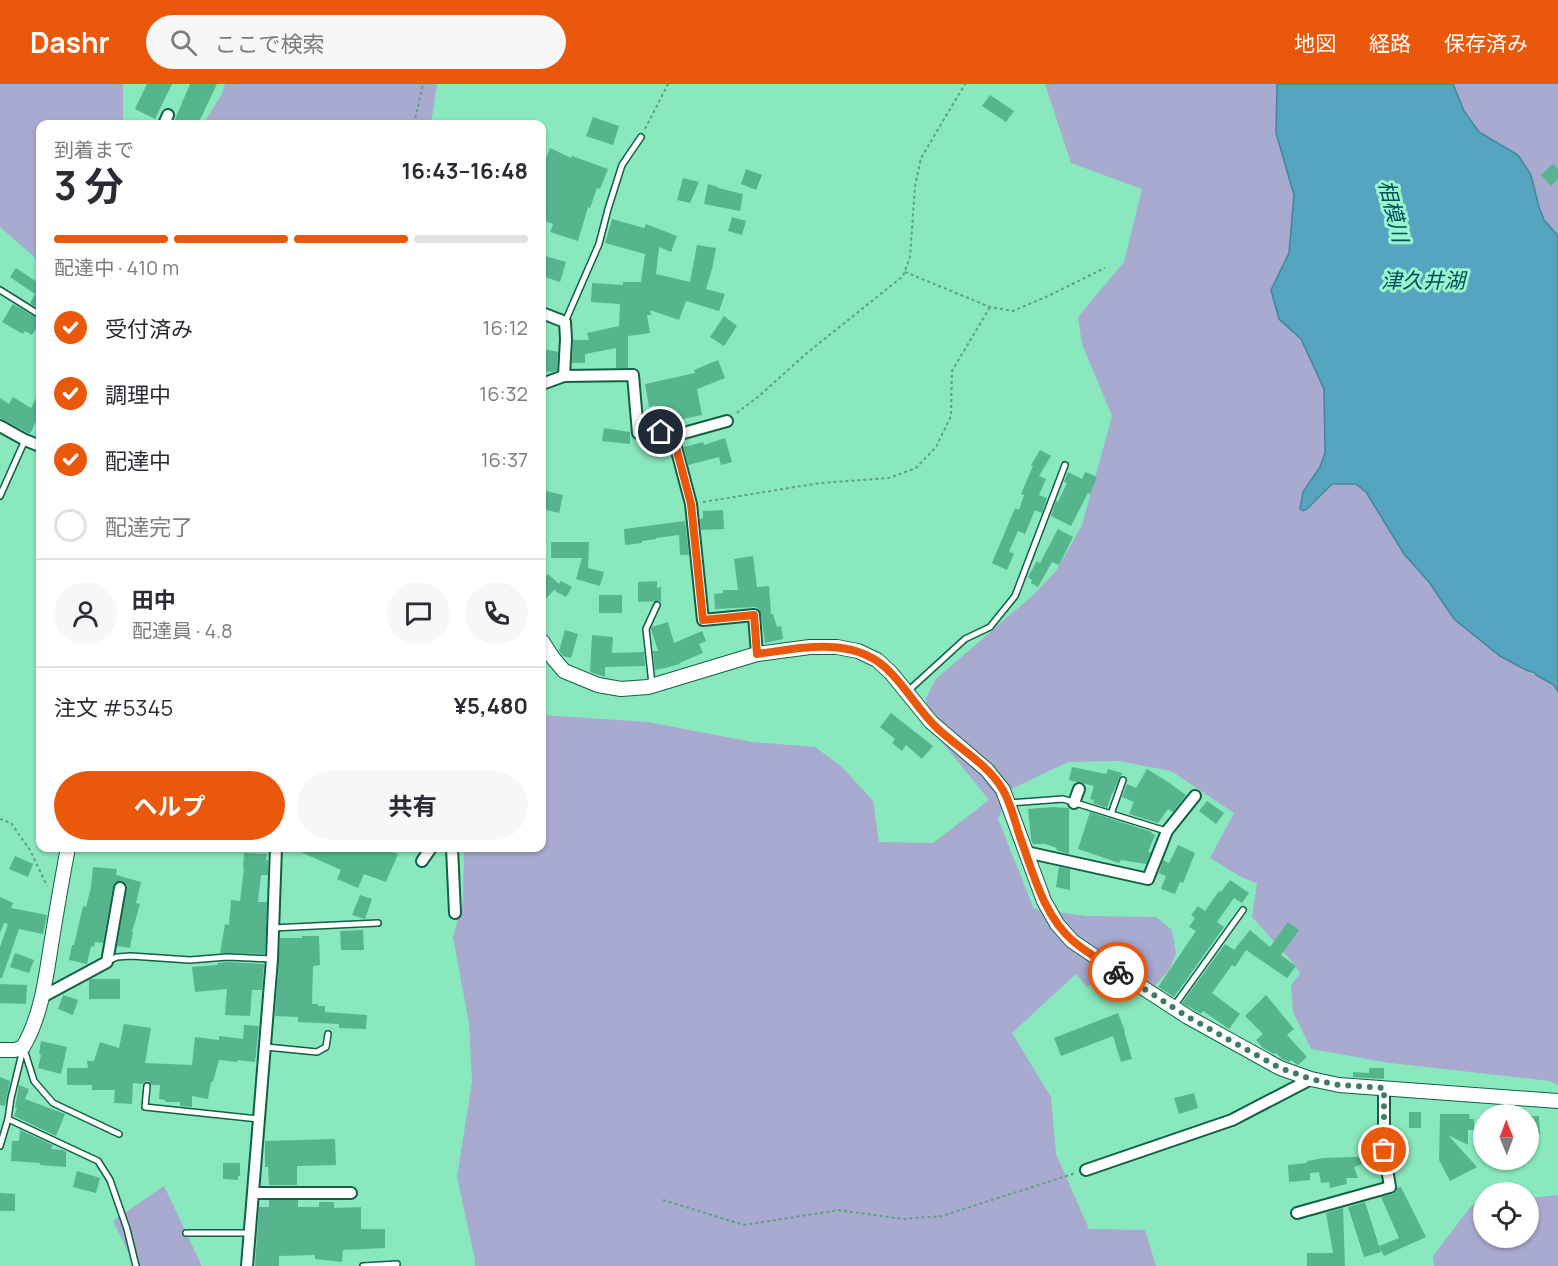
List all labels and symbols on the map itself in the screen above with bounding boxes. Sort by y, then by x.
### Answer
water label: 相模川 [1373,177,1416,247]
water label: 津久井湖 [1381,266,1468,294]
pin [635,406,686,457]
courier [1088,942,1148,1002]
north arrow [1473,1104,1539,1170]
pin [1358,1124,1409,1175]

